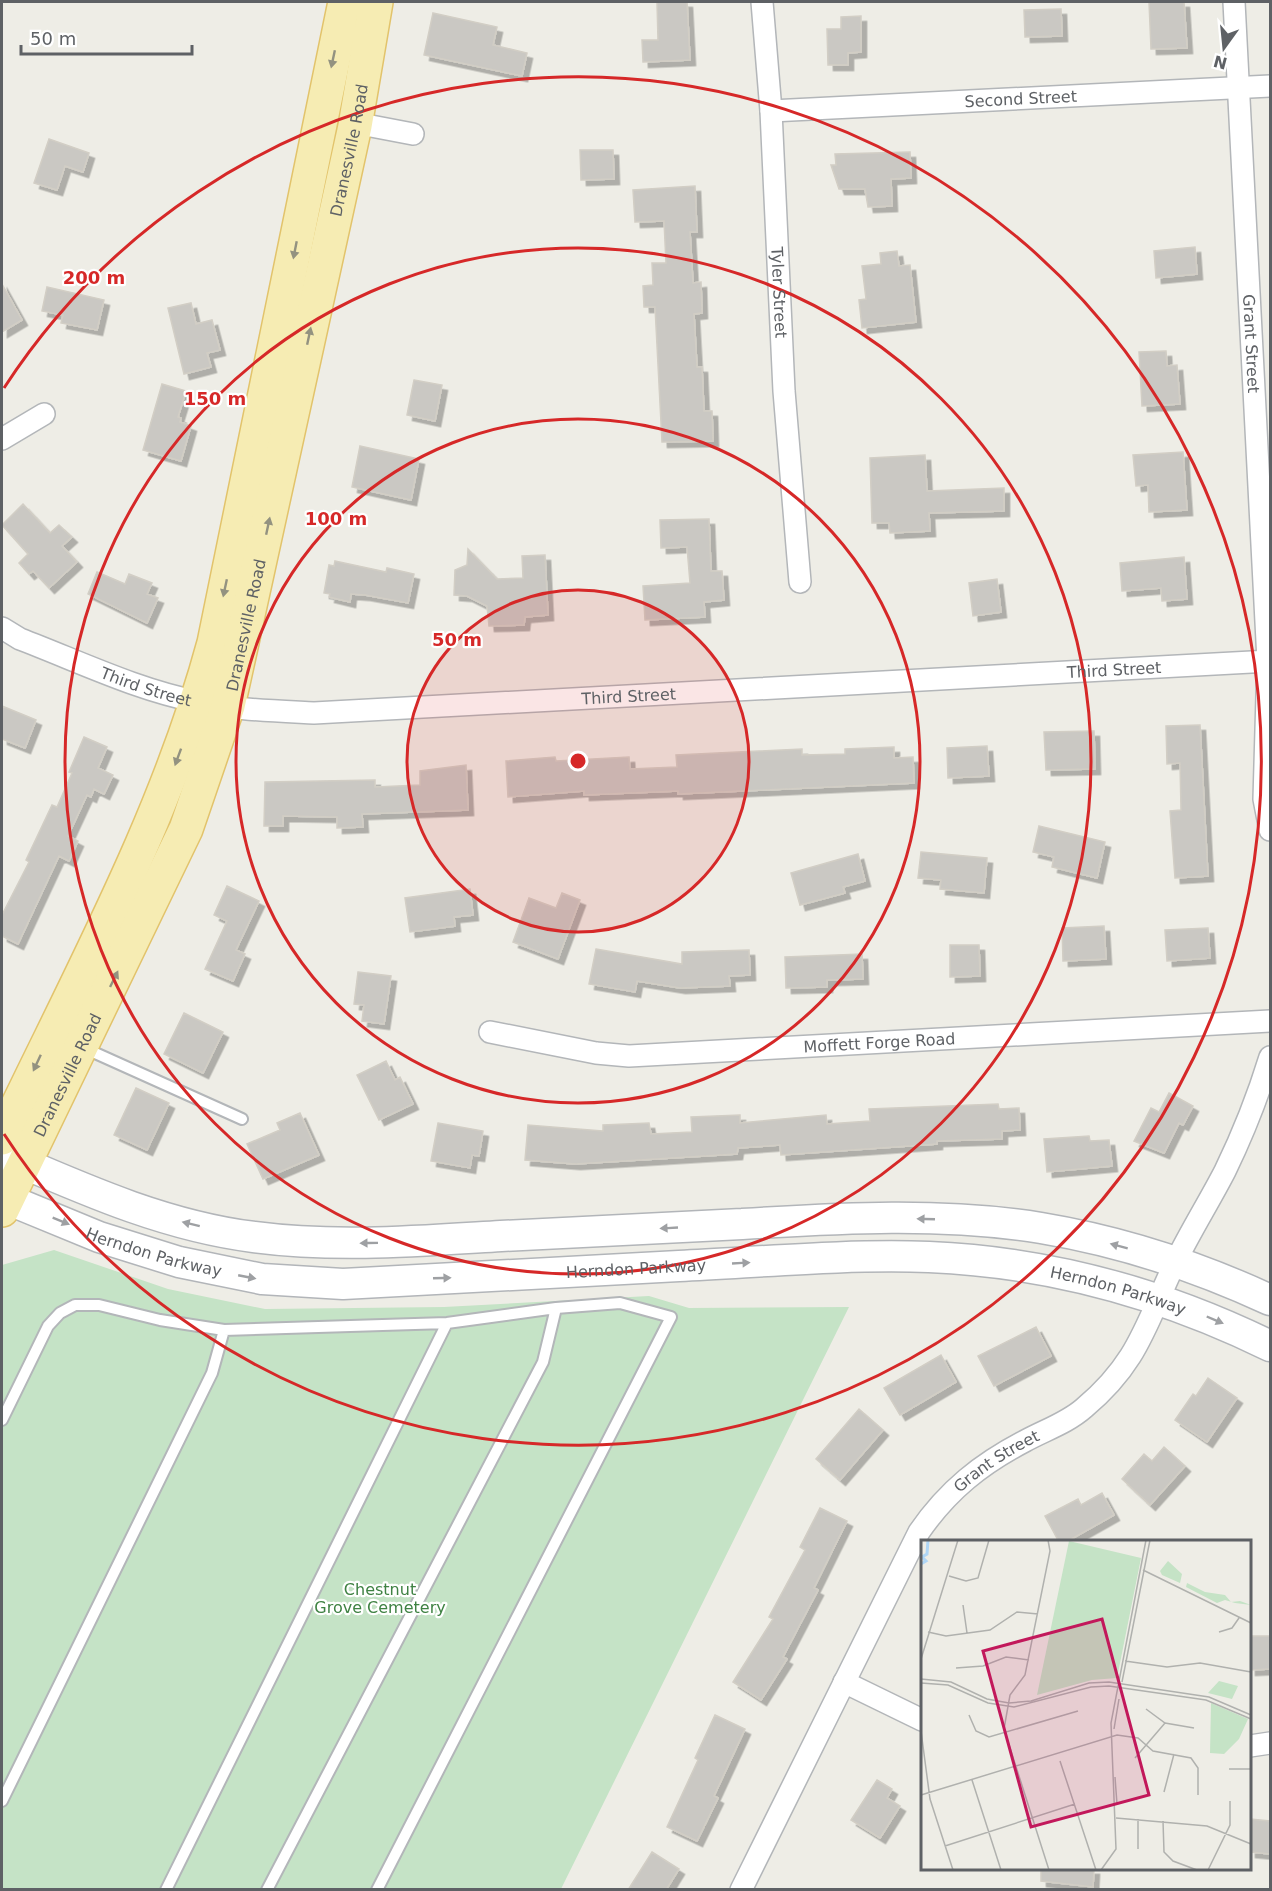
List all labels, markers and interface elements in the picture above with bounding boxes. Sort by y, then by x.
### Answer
scale bar [21,18,192,56]
north arrow [1194,18,1254,78]
text: 50 m [30,28,76,49]
one-way arrow [328,49,337,68]
text: N [1211,51,1229,73]
street label: Dranesville Road [326,82,372,218]
street label: Second Street [964,87,1077,111]
one-way arrow [290,241,299,260]
street label: Tyler Street [767,245,791,339]
text: 200 m [63,267,125,288]
street label: Grant Street [1239,294,1263,393]
one-way arrow [305,326,314,345]
text: 150 m [184,388,246,409]
text: 100 m [305,508,367,529]
one-way arrow [264,517,273,536]
street label: Dranesville Road [223,557,270,693]
one-way arrow [220,579,229,598]
text: 50 m [432,629,482,650]
street label: Third Street [1065,658,1162,682]
street label: Third Street [97,663,193,710]
street label: Third Street [580,684,676,708]
one-way arrow [172,748,182,766]
centre of rings [568,751,588,771]
one-way arrow [109,970,118,987]
street label: Dranesville Road [30,1010,106,1140]
street label: Moffett Forge Road [803,1029,956,1056]
one-way arrow [32,1055,41,1072]
one-way arrow [917,1214,936,1223]
one-way arrow [52,1217,70,1226]
one-way arrow [182,1219,200,1229]
one-way arrow [659,1223,678,1232]
street label: Herndon Parkway [83,1224,223,1281]
one-way arrow [360,1238,379,1248]
one-way arrow [1110,1241,1128,1251]
street label: Herndon Parkway [565,1256,707,1282]
one-way arrow [732,1258,751,1267]
street label: Herndon Parkway [1048,1263,1189,1319]
one-way arrow [238,1273,257,1282]
one-way arrow [432,1274,451,1283]
one-way arrow [1207,1315,1225,1325]
street label: Grant Street [950,1426,1042,1496]
inset map [921,1540,1251,1870]
park label: Chestnut Grove Cemetery [314,1580,446,1617]

